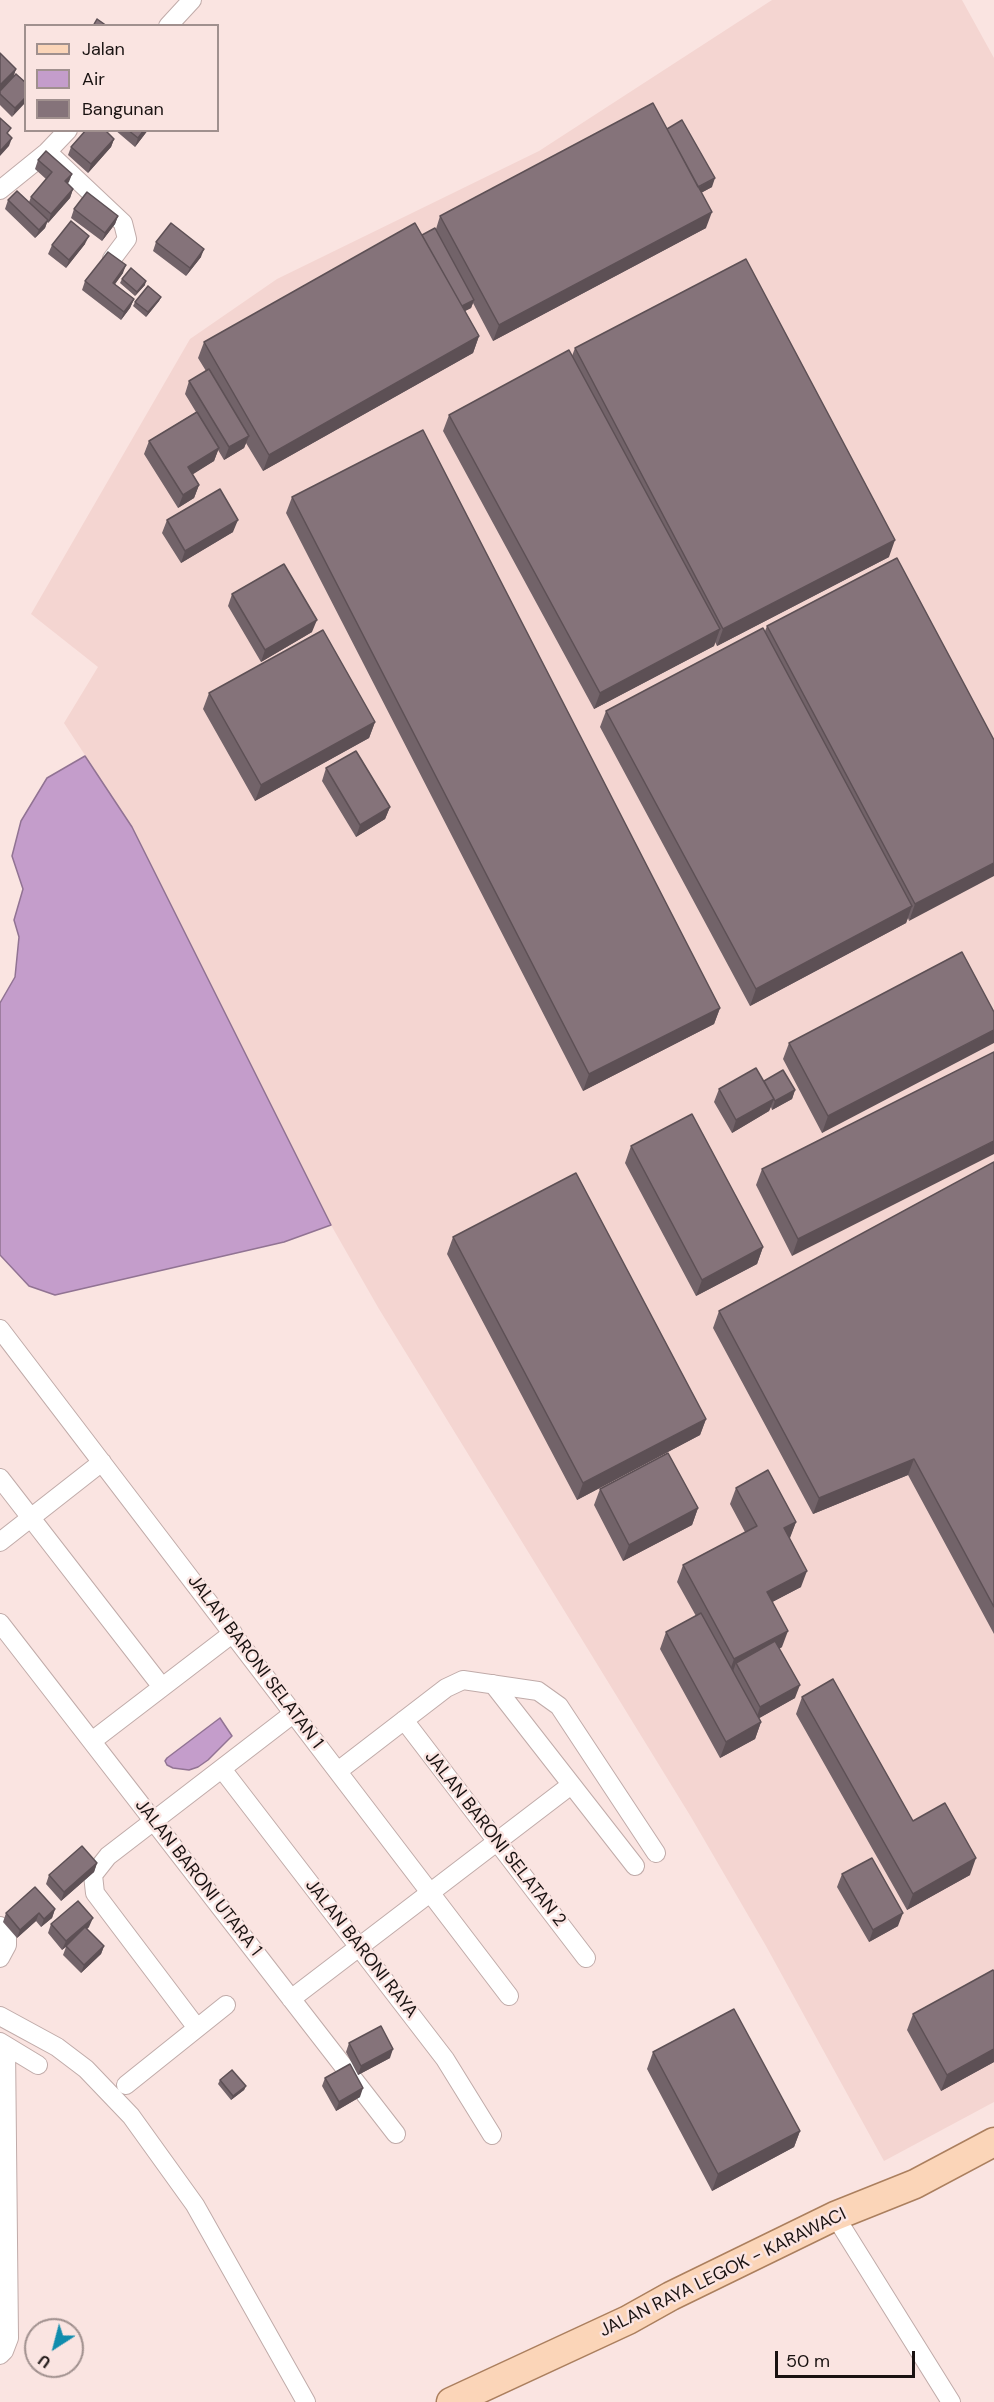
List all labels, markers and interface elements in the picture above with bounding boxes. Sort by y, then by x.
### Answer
legend [24,24,219,132]
text: Jalan [82,37,125,61]
text: Air [82,67,105,91]
text: Bangunan [82,97,164,121]
street label: JALAN BARONI SELATAN 1 [183,1571,327,1753]
street label: JALAN BARONI SELATAN 2 [420,1747,570,1931]
street label: JALAN BARONI UTARA 1 [130,1795,266,1961]
street label: JALAN BARONI RAYA [300,1875,422,2023]
street label: JALAN RAYA LEGOK - KARAWACI [596,2204,850,2342]
north arrow [24,2318,84,2378]
scale bar [778,2339,918,2377]
text: 50 m [786,2349,830,2373]
text: U [34,2350,55,2373]

